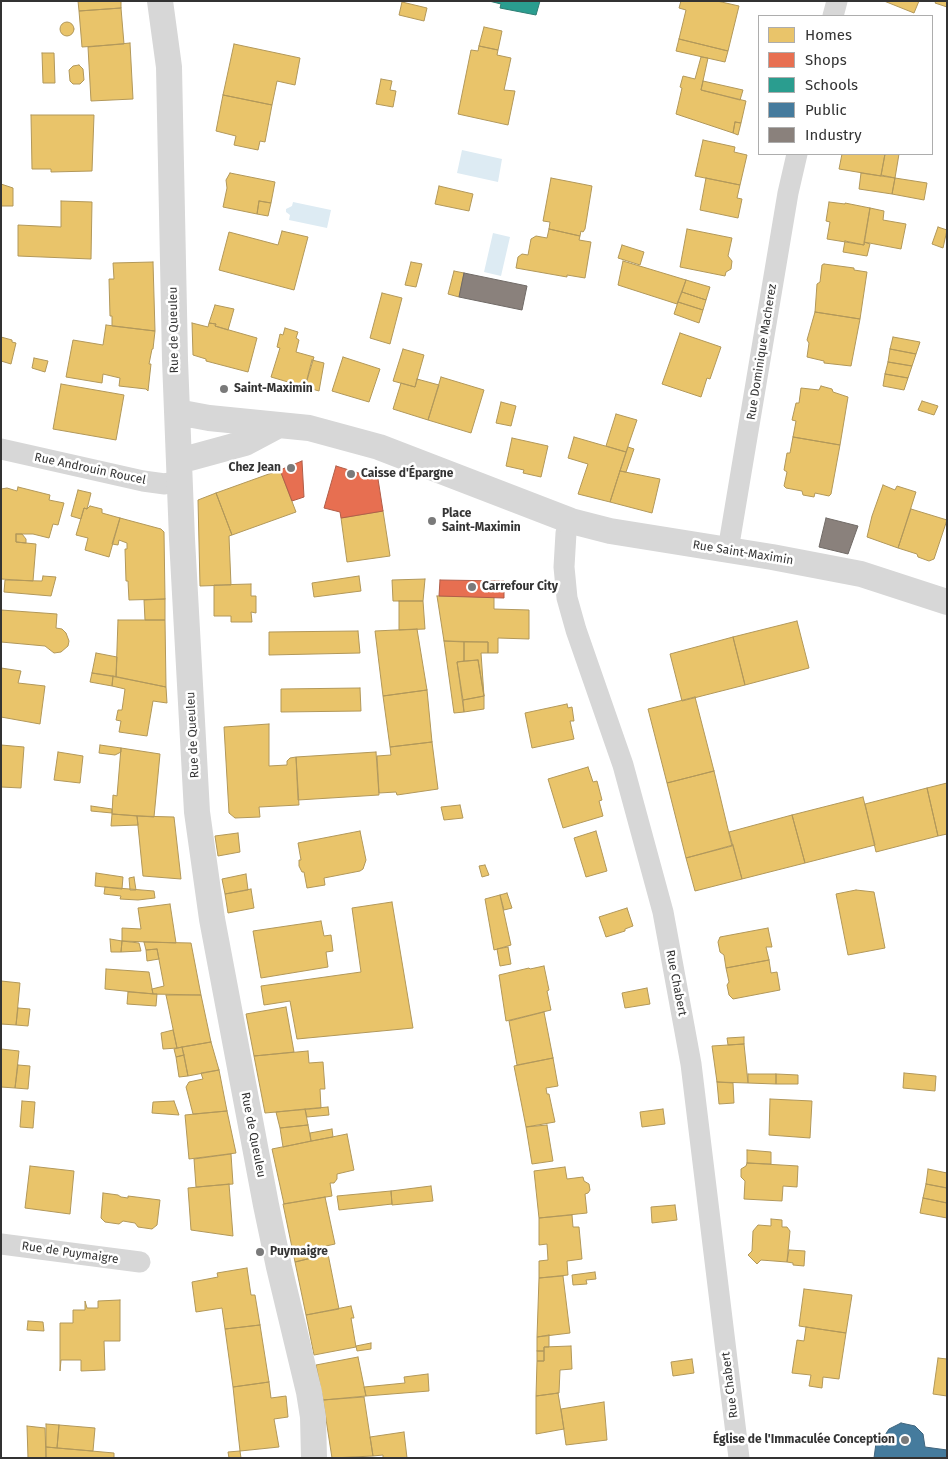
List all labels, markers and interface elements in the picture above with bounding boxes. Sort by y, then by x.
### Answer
legend [758,15,933,155]
text: Homes [805,26,852,44]
text: Shops [805,51,847,69]
text: Schools [805,76,858,94]
text: Public [805,101,847,119]
text: Industry [805,126,862,144]
street label: Rue Dominique Macherez [744,283,780,421]
street label: Rue de Queuleu [166,287,182,373]
place label: Saint-Maximin [234,382,313,396]
marker: Saint-Maximin [218,383,230,395]
street label: Rue Androuin Roucel [33,450,147,488]
place label: Chez Jean [229,461,281,475]
marker: Chez Jean [285,462,297,474]
place label: Caisse d'Épargne [361,467,453,481]
marker: Caisse d'Épargne [345,468,357,480]
place label: Place Saint-Maximin [442,507,521,535]
marker: Place Saint-Maximin [426,515,438,527]
street label: Rue Saint-Maximin [692,538,794,568]
place label: Carrefour City [482,580,558,594]
marker: Carrefour City [466,581,478,593]
street label: Rue de Queuleu [184,691,202,779]
street label: Rue Chabert [663,949,689,1017]
street label: Rue de Queuleu [238,1091,268,1179]
street label: Rue de Puymaigre [21,1239,119,1267]
place label: Puymaigre [270,1245,328,1259]
marker: Puymaigre [254,1246,266,1258]
street label: Rue Chabert [719,1351,741,1419]
place label: Église de l'Immaculée Conception [713,1433,895,1447]
marker: Église de l'Immaculée Conception [899,1434,911,1446]

